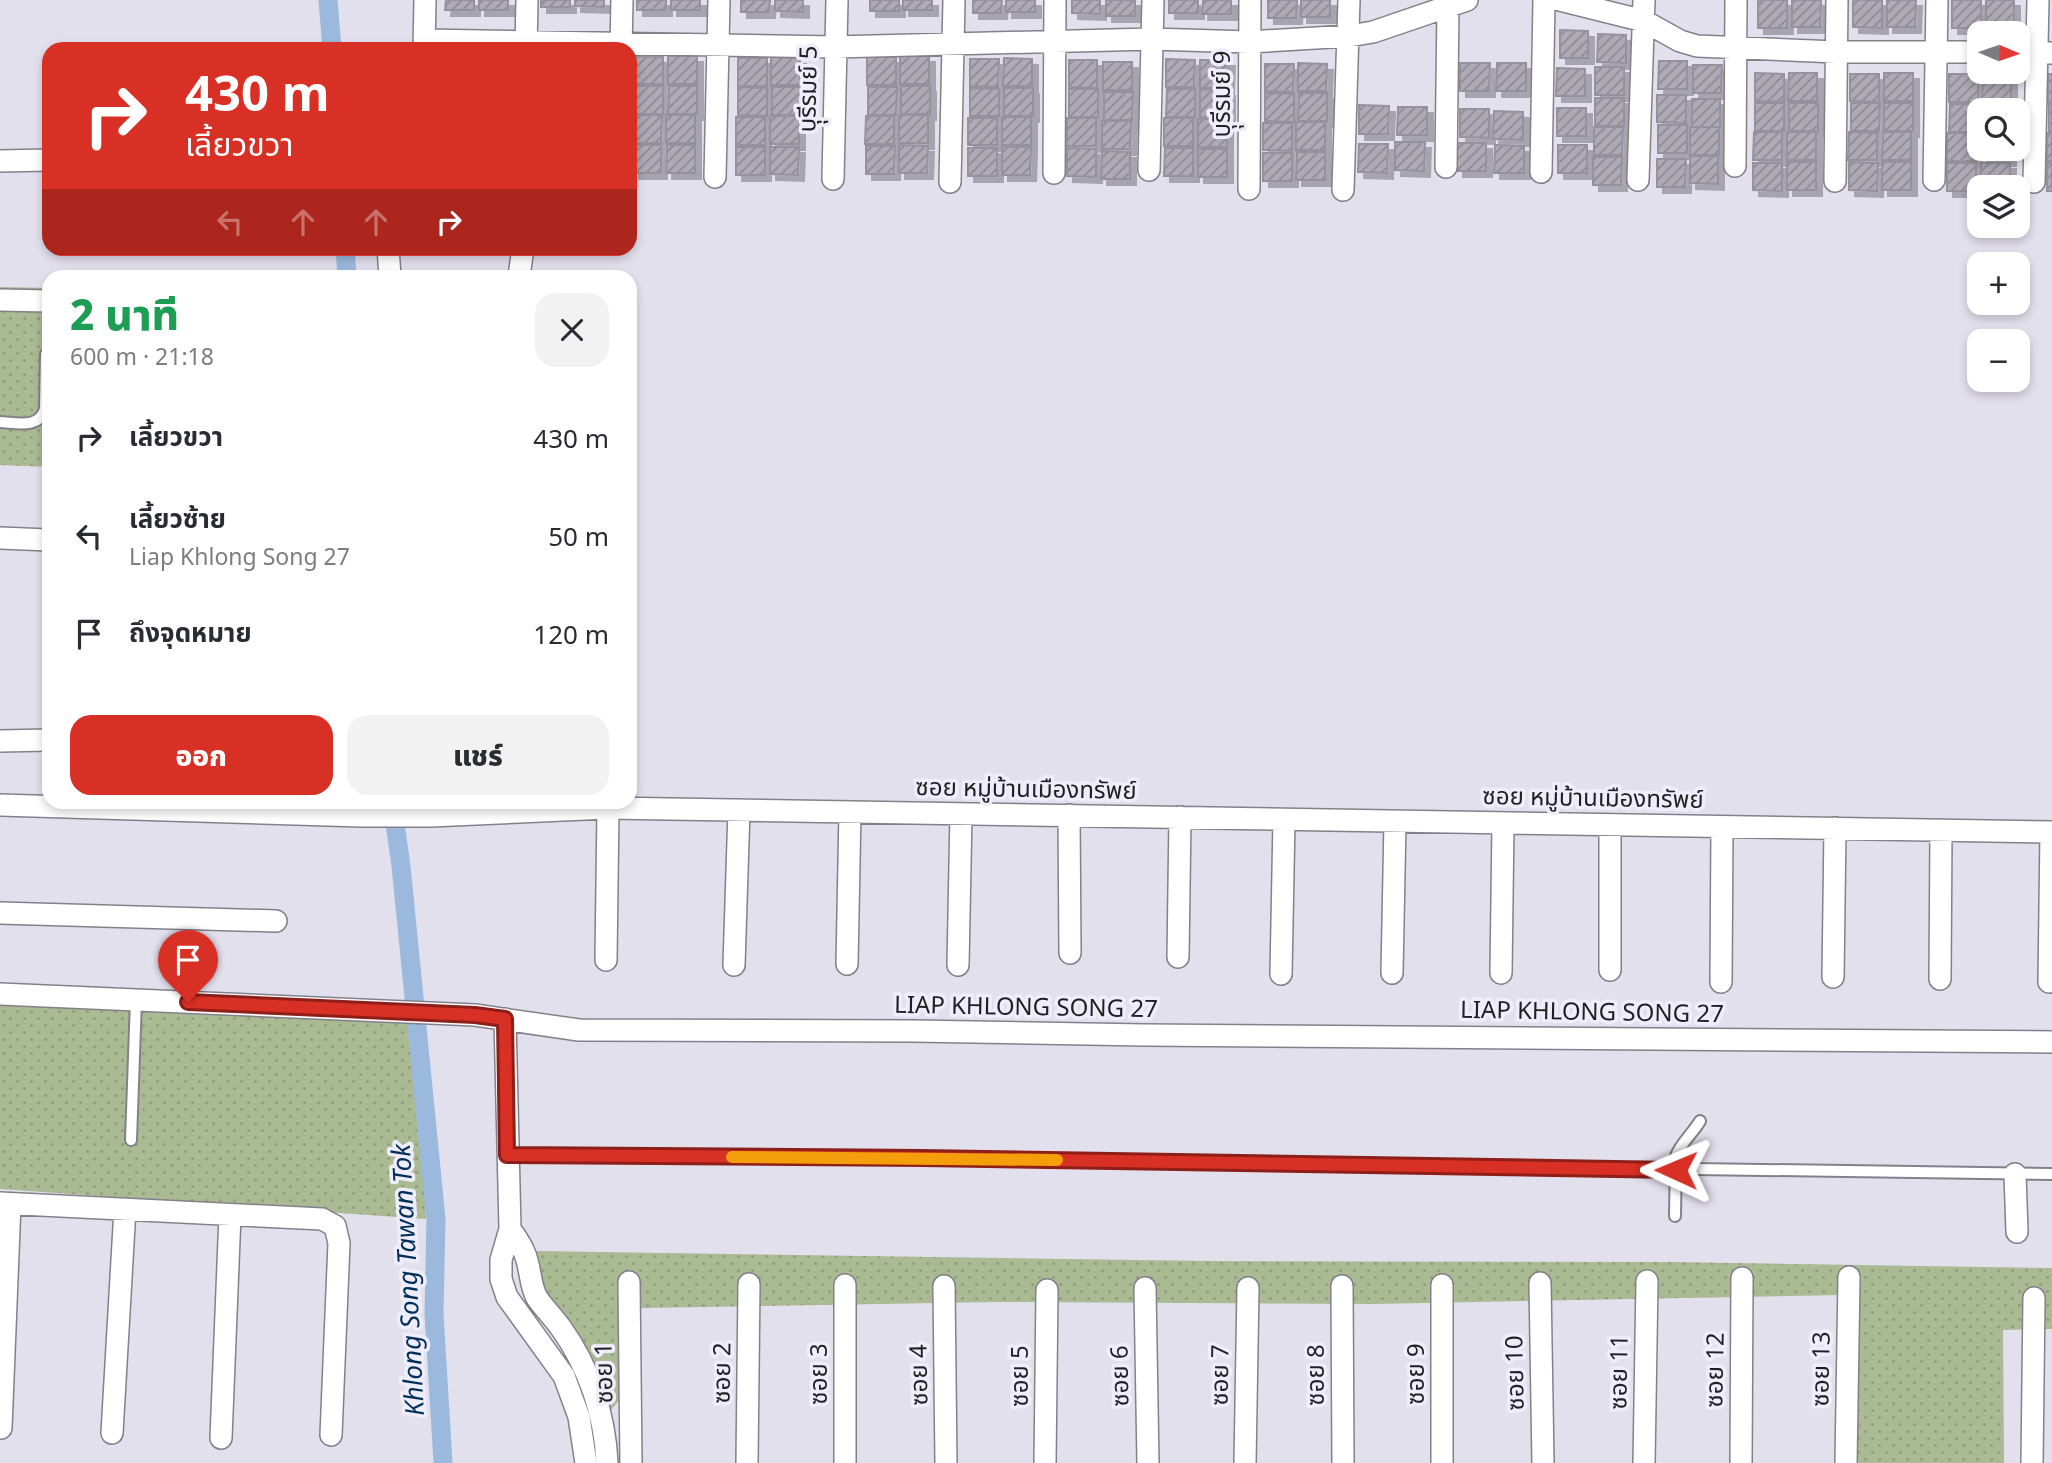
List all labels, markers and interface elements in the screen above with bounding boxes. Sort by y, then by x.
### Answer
north arrow [1967,21,2030,84]
map controls [1967,21,2030,392]
street label: บุุรีรมย์ 5 [789,45,830,133]
street label: บุุรีรมย์ 9 [1204,51,1244,137]
text: 430 m [185,59,330,125]
icon: right [70,70,161,161]
button: search [1967,98,2030,161]
text: เลี้ยวขวา [185,122,293,165]
button: layers [1967,175,2030,238]
icon: left [211,203,249,241]
icon: ahead [284,203,322,241]
icon: ahead [357,203,395,241]
icon: right [430,203,468,241]
button: + [1967,252,2030,315]
text: 2 นาที [70,285,179,342]
button: close [535,293,609,367]
button: − [1967,329,2030,392]
text: 600 m · 21:18 [70,340,214,372]
text: เลี้ยวขวา [129,418,223,454]
icon: right [70,419,108,457]
text: 430 m [533,420,609,456]
text: เลี้ยวซ้าย [129,500,226,536]
icon: left [70,517,108,555]
text: 50 m [548,518,609,554]
text: Liap Khlong Song 27 [129,540,350,572]
text: ถึงจุดหมาย [129,614,252,650]
icon: arrive [70,615,108,653]
text: 120 m [533,616,609,652]
button: ออก [70,715,333,795]
button: แชร์ [347,715,609,795]
street label: ซอย หมู่บ้านเมืองทรัพย์ [915,769,1137,806]
street label: ซอย หมู่บ้านเมืองทรัพย์ [1482,778,1704,815]
pin [158,930,218,1002]
icon: arrive [169,941,207,979]
street label: LIAP KHLONG SONG 27 [894,987,1158,1024]
street label: LIAP KHLONG SONG 27 [1460,992,1724,1029]
position arrow [1639,1133,1713,1207]
water label: Khlong Song Tawan Tok [382,1142,432,1417]
street label: ซอย 13 [1802,1331,1837,1407]
street label: ซอย 12 [1696,1332,1731,1408]
street label: ซอย 11 [1600,1334,1635,1410]
street label: ซอย 10 [1496,1335,1531,1411]
street label: ซอย 1 [585,1342,620,1404]
street label: ซอย 2 [703,1342,738,1404]
street label: ซอย 3 [801,1343,834,1405]
street label: ซอย 9 [1398,1343,1431,1405]
street label: ซอย 4 [900,1344,935,1406]
street label: ซอย 7 [1201,1344,1236,1406]
street label: ซอย 8 [1298,1344,1331,1406]
street label: ซอย 5 [1002,1345,1035,1407]
street label: ซอย 6 [1101,1345,1136,1407]

